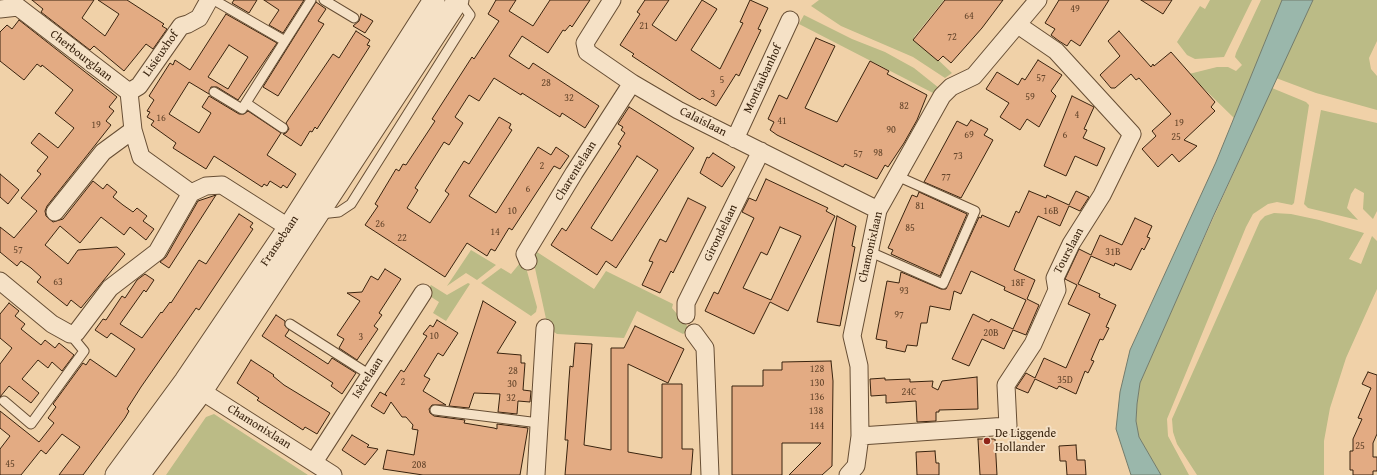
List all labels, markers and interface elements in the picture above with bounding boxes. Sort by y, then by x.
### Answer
house number: 49 [1070,3,1080,15]
house number: 64 [964,10,974,22]
house number: 21 [639,20,649,32]
street label: Cherbourglaan [47,27,115,85]
street label: Lisieuxhof [140,28,182,80]
house number: 72 [947,31,957,43]
street label: Montaubanhof [741,42,785,116]
house number: 57 [1036,72,1046,84]
house number: 5 [720,74,724,86]
house number: 28 [541,77,551,89]
house number: 3 [711,88,715,100]
house number: 59 [1025,91,1035,103]
house number: 32 [564,92,574,104]
house number: 82 [899,100,909,112]
street label: Calaislaan [677,104,729,140]
house number: 4 [1075,109,1079,121]
house number: 16 [156,112,166,124]
house number: 41 [777,115,787,127]
house number: 19 [1174,117,1184,129]
house number: 19 [91,119,101,131]
house number: 90 [886,124,896,136]
house number: 69 [964,129,974,141]
house number: 6 [1063,129,1067,141]
house number: 25 [1171,131,1181,143]
street label: Charentelaan [552,139,600,203]
house number: 98 [873,147,883,159]
house number: 57 [853,148,863,160]
house number: 73 [953,150,963,162]
house number: 2 [540,160,544,172]
house number: 77 [941,171,951,183]
house number: 6 [526,183,530,195]
house number: 81 [915,200,925,212]
street label: Girondelaan [701,202,741,264]
house number: 10 [507,205,517,217]
house number: 16B [1043,205,1059,217]
street label: Chamonixlaan [856,210,886,284]
street label: Fransebaan [258,213,302,269]
house number: 26 [375,218,385,230]
house number: 85 [905,222,915,234]
house number: 14 [490,226,500,238]
street label: Tourslaan [1051,226,1087,276]
house number: 22 [397,232,407,244]
house number: 57 [13,244,23,256]
house number: 31B [1105,246,1121,258]
house number: 63 [53,276,63,288]
house number: 18F [1011,277,1025,289]
house number: 93 [899,285,909,297]
house number: 97 [894,309,904,321]
house number: 20B [983,327,999,339]
house number: 10 [429,330,439,342]
house number: 3 [359,331,363,343]
street label: Isèrelaan [349,355,387,401]
house number: 128 [810,363,824,375]
house number: 28 [508,365,518,377]
house number: 35D [1057,374,1073,386]
house number: 2 [401,376,405,388]
house number: 130 [810,377,824,389]
house number: 30 [507,378,517,390]
house number: 24C [901,386,917,398]
house number: 136 [810,391,824,403]
house number: 32 [506,392,516,404]
street label: Chamonixlaan [224,402,294,452]
house number: 138 [809,405,823,417]
house number: 144 [810,420,824,432]
place label: De Liggende Hollander [995,427,1056,455]
marker: De Liggende Hollander [982,436,992,446]
house number: 25 [1355,440,1365,452]
house number: 45 [5,458,15,470]
house number: 208 [412,459,426,471]

